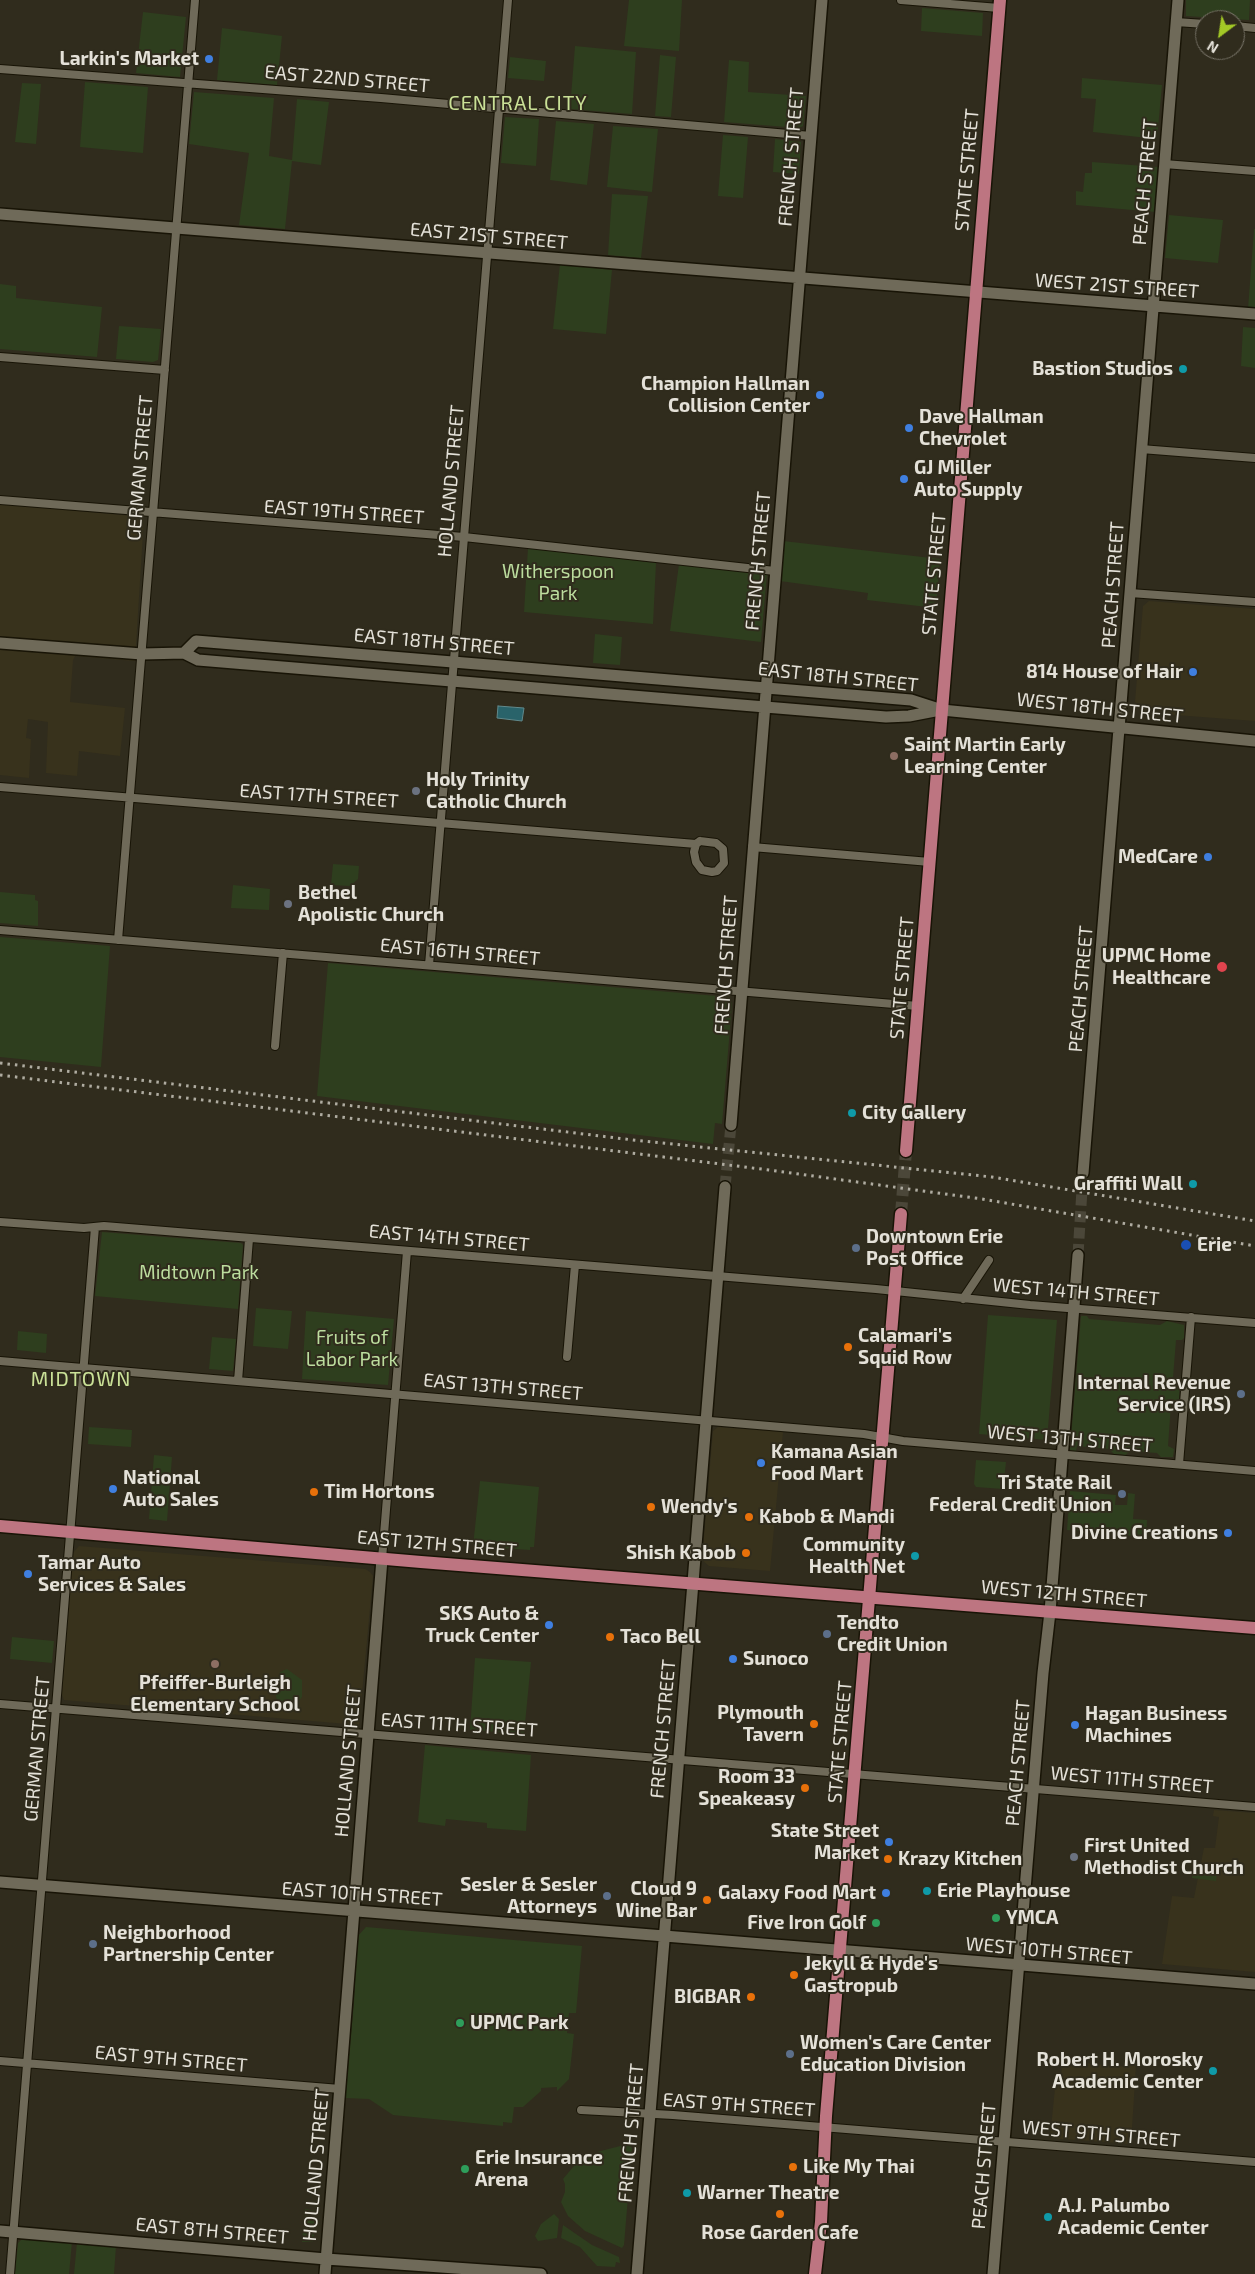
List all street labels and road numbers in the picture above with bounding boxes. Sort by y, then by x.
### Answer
street label: EAST 22ND STREET [263,60,431,98]
street label: FRENCH STREET [774,87,808,227]
street label: STATE STREET [950,108,984,232]
street label: PEACH STREET [1128,118,1162,246]
street label: EAST 21ST STREET [409,218,569,254]
street label: WEST 21ST STREET [1034,269,1200,303]
street label: GERMAN STREET [122,394,158,542]
street label: HOLLAND STREET [433,404,469,558]
street label: FRENCH STREET [741,491,775,631]
street label: EAST 19TH STREET [263,495,425,529]
street label: STATE STREET [917,512,951,636]
street label: PEACH STREET [1097,521,1129,649]
street label: EAST 18TH STREET [353,624,515,660]
street label: EAST 18TH STREET [757,657,919,697]
street label: WEST 18TH STREET [1016,688,1184,728]
street label: EAST 17TH STREET [239,779,399,813]
street label: FRENCH STREET [710,895,742,1035]
street label: STATE STREET [885,916,919,1040]
street label: PEACH STREET [1064,925,1098,1053]
street label: EAST 16TH STREET [379,934,541,970]
street label: EAST 14TH STREET [368,1220,530,1256]
street label: WEST 14TH STREET [992,1273,1160,1311]
street label: EAST 13TH STREET [422,1369,584,1405]
street label: WEST 13TH STREET [986,1420,1154,1458]
street label: EAST 12TH STREET [356,1526,518,1562]
street label: WEST 12TH STREET [980,1575,1148,1613]
street label: FRENCH STREET [646,1659,680,1799]
street label: GERMAN STREET [19,1675,55,1823]
street label: STATE STREET [823,1680,857,1804]
street label: HOLLAND STREET [330,1684,366,1838]
street label: PEACH STREET [1001,1699,1035,1827]
street label: EAST 11TH STREET [380,1708,538,1742]
street label: WEST 11TH STREET [1050,1762,1214,1798]
street label: EAST 10TH STREET [281,1877,443,1911]
street label: WEST 10TH STREET [965,1932,1133,1970]
street label: EAST 9TH STREET [94,2041,248,2077]
street label: FRENCH STREET [614,2063,648,2203]
street label: HOLLAND STREET [298,2088,334,2242]
street label: EAST 9TH STREET [662,2088,816,2122]
street label: PEACH STREET [967,2102,1001,2230]
street label: WEST 9TH STREET [1021,2116,1181,2152]
street label: EAST 8TH STREET [134,2213,290,2249]

